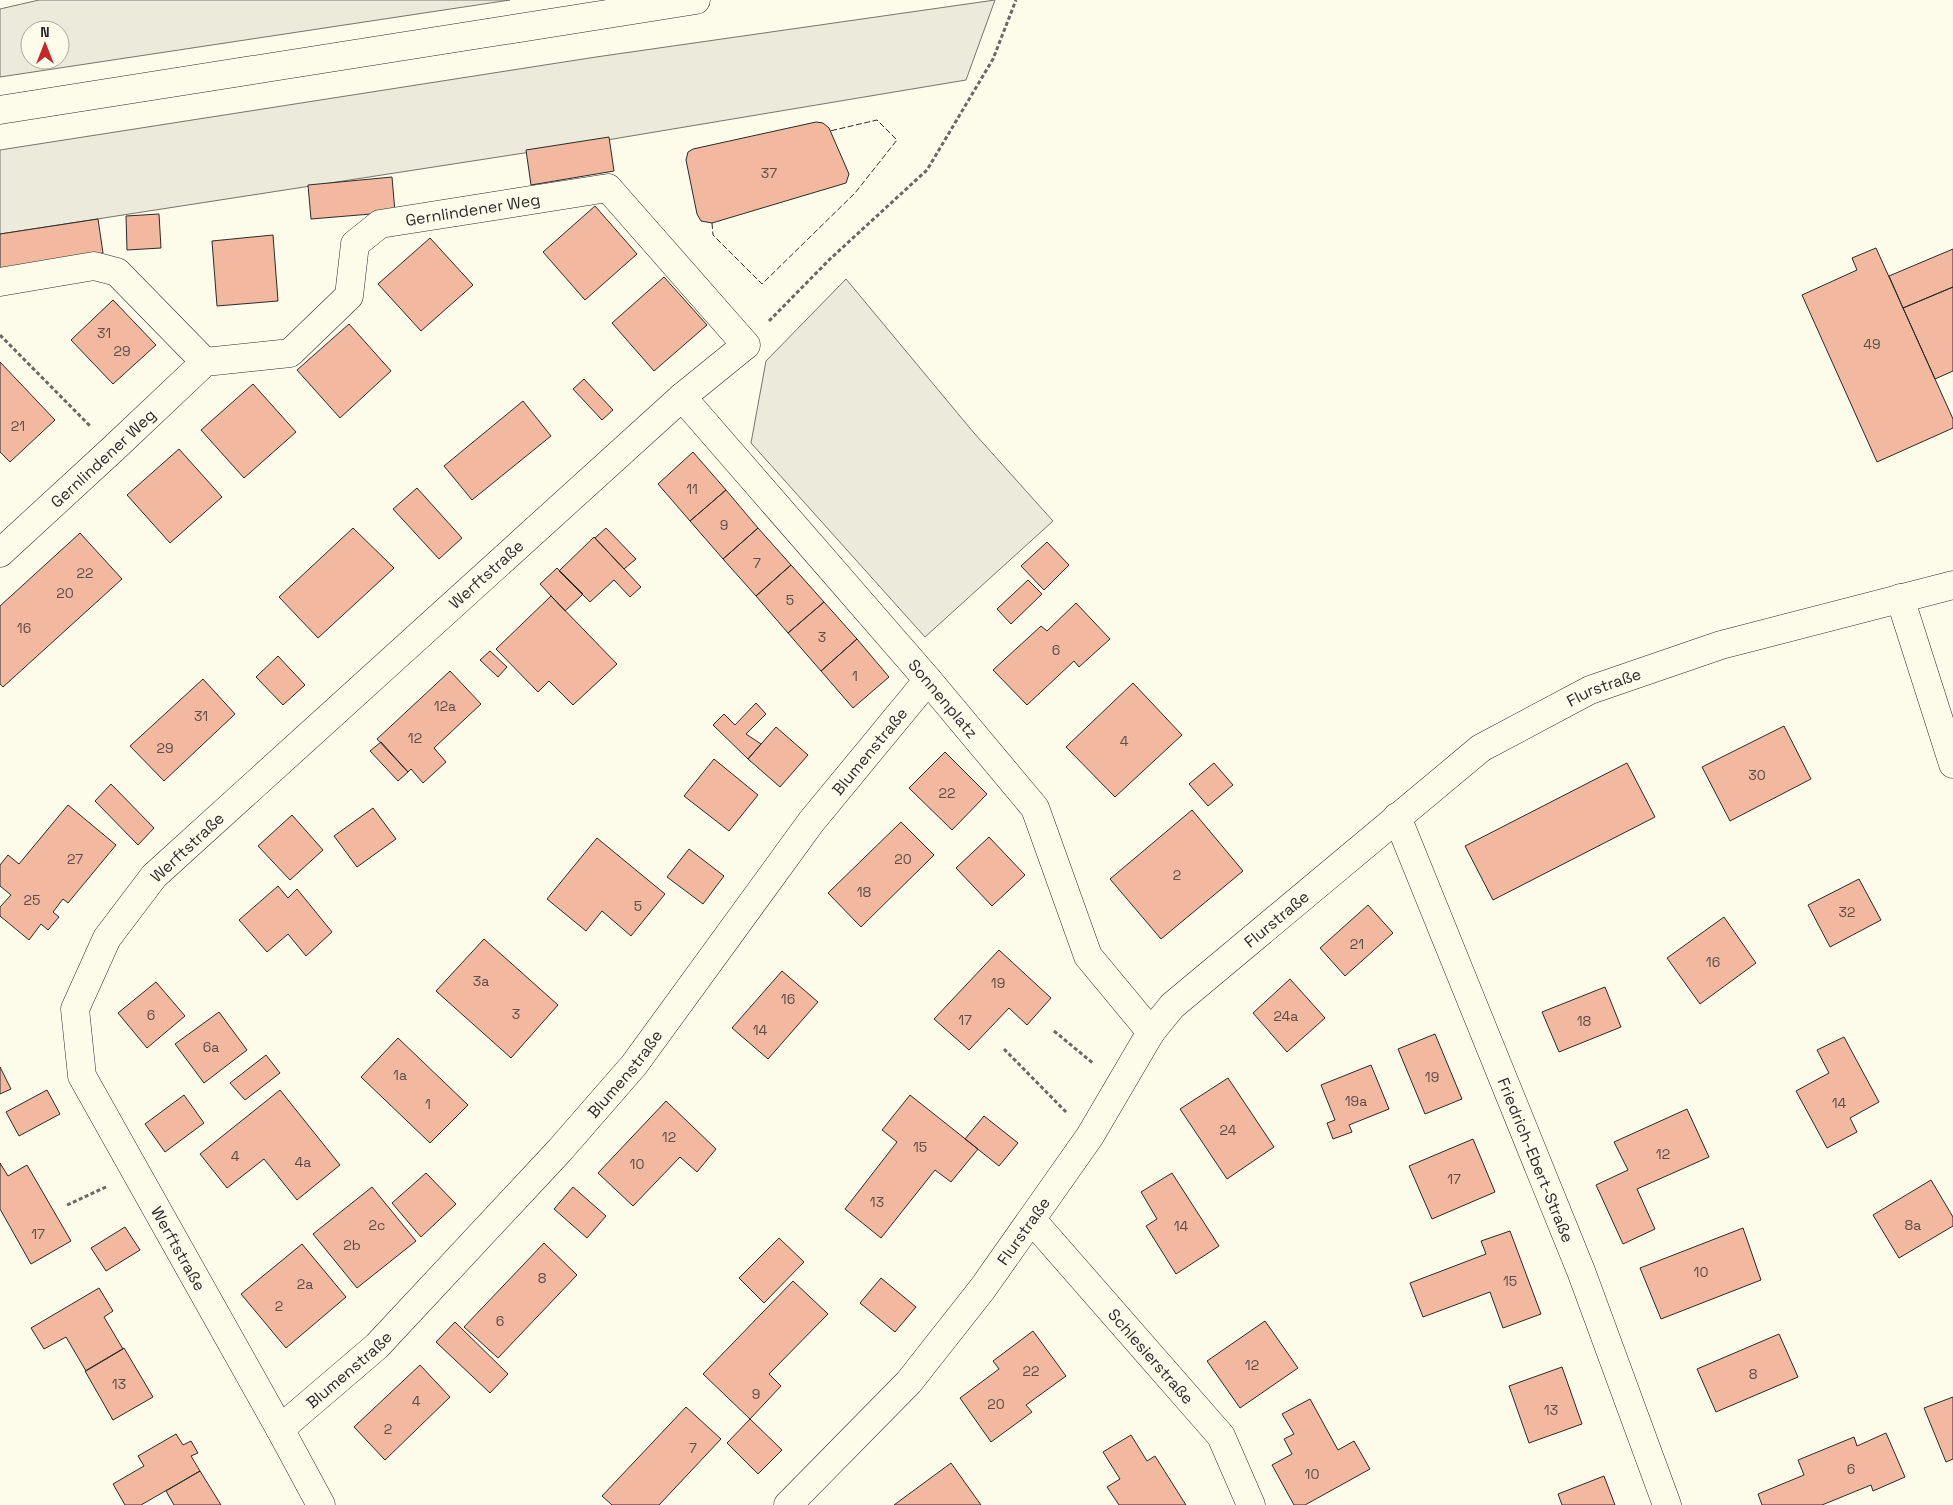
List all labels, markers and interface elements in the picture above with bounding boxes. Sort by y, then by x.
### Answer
north arrow [20,20,70,70]
text: N [40,23,50,41]
house number: 37 [761,164,777,182]
street label: Gernlindener Weg [404,189,542,231]
house number: 31 [97,324,111,342]
house number: 49 [1863,335,1881,353]
house number: 29 [114,342,130,360]
street label: Gernlindener Weg [46,404,160,512]
house number: 21 [11,417,25,435]
house number: 11 [686,480,698,498]
house number: 9 [720,516,728,534]
street label: Werftstraße [445,535,528,613]
house number: 7 [753,554,761,572]
house number: 22 [77,564,93,582]
house number: 20 [56,584,74,602]
house number: 5 [786,591,794,609]
house number: 16 [17,619,31,637]
house number: 3 [818,628,826,646]
house number: 6 [1052,641,1060,659]
street label: Sonnenplatz [904,655,982,743]
street label: Flurstraße [1563,663,1644,712]
house number: 1 [852,667,858,685]
house number: 12a [434,697,456,715]
street label: Blumenstraße [828,703,912,800]
house number: 31 [194,707,208,725]
house number: 12 [408,729,422,747]
house number: 4 [1120,732,1129,750]
house number: 29 [157,739,173,757]
house number: 30 [1748,766,1766,784]
house number: 22 [939,784,955,802]
street label: Werftstraße [146,808,229,887]
house number: 27 [67,850,83,868]
house number: 20 [894,850,912,868]
house number: 2 [1173,866,1181,884]
house number: 18 [857,883,872,901]
street label: Flurstraße [1240,886,1313,952]
house number: 25 [24,891,40,909]
house number: 5 [634,897,642,915]
house number: 32 [1839,903,1855,921]
house number: 21 [1350,935,1364,953]
house number: 16 [1706,953,1720,971]
house number: 3a [473,972,489,990]
house number: 19 [991,974,1005,992]
house number: 16 [781,990,795,1008]
house number: 3 [512,1005,520,1023]
house number: 6 [147,1006,155,1024]
house number: 24a [1274,1007,1298,1025]
house number: 17 [958,1011,972,1029]
house number: 18 [1577,1012,1592,1030]
house number: 14 [753,1021,768,1039]
street label: Blumenstraße [583,1026,667,1122]
house number: 6a [203,1038,219,1056]
house number: 1a [393,1066,407,1084]
house number: 19 [1425,1068,1439,1086]
street label: Friedrich-Ebert-Straße [1493,1075,1578,1246]
house number: 19a [1345,1092,1367,1110]
house number: 14 [1832,1094,1847,1112]
house number: 1 [425,1095,431,1113]
house number: 24 [1220,1121,1237,1139]
house number: 12 [662,1128,676,1146]
house number: 15 [913,1138,927,1156]
house number: 12 [1656,1145,1670,1163]
house number: 4 [231,1147,240,1165]
house number: 4a [295,1153,311,1171]
house number: 10 [630,1155,644,1173]
house number: 17 [1447,1170,1461,1188]
house number: 13 [870,1193,884,1211]
street label: Flurstraße [992,1193,1055,1269]
street label: Werftstraße [146,1203,210,1295]
house number: 2c [369,1216,385,1234]
house number: 8a [1905,1216,1921,1234]
house number: 14 [1174,1217,1189,1235]
house number: 17 [31,1225,45,1243]
house number: 2b [343,1236,361,1254]
house number: 10 [1694,1263,1708,1281]
house number: 8 [538,1269,547,1287]
house number: 15 [1503,1272,1517,1290]
house number: 2a [297,1275,313,1293]
house number: 2 [275,1297,283,1315]
street label: Schlesierstraße [1103,1304,1198,1409]
house number: 6 [496,1312,504,1330]
street label: Blumenstraße [302,1327,397,1413]
house number: 12 [1245,1356,1259,1374]
house number: 22 [1023,1362,1039,1380]
house number: 8 [1749,1365,1758,1383]
house number: 13 [112,1375,126,1393]
house number: 9 [752,1385,760,1403]
house number: 4 [412,1392,421,1410]
house number: 20 [987,1395,1005,1413]
house number: 13 [1544,1401,1558,1419]
house number: 2 [384,1420,392,1438]
house number: 7 [689,1439,697,1457]
house number: 6 [1847,1460,1855,1478]
house number: 10 [1305,1465,1319,1483]

